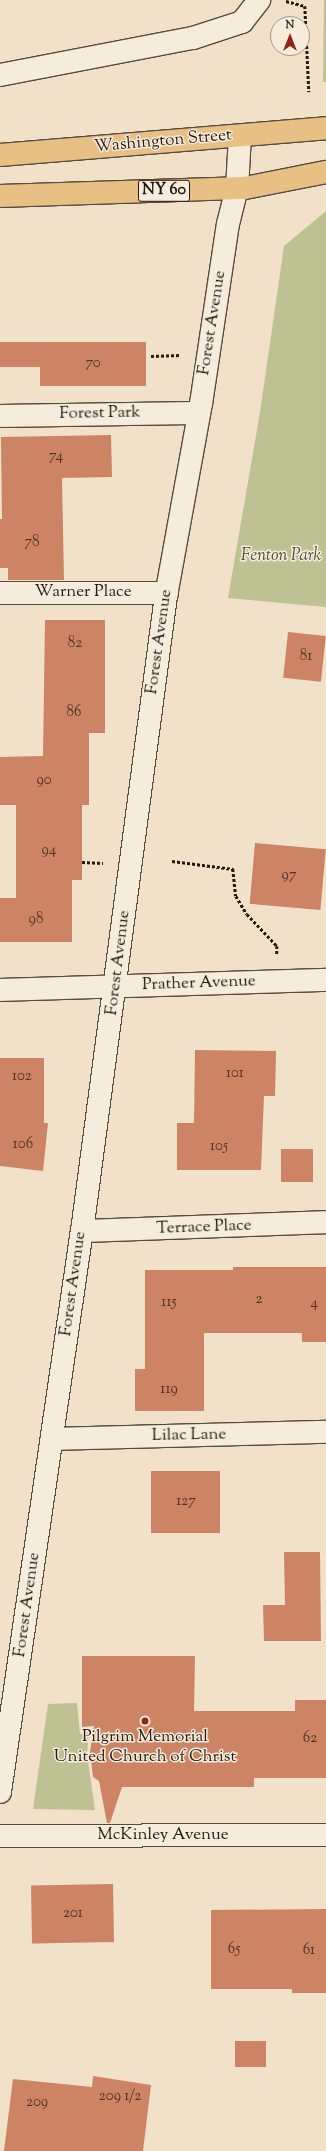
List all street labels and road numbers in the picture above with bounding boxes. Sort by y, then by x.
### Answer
street label: Washington Street [93,126,233,158]
road number: NY 60 [138,177,190,205]
street label: Forest Avenue [195,269,231,377]
street label: Forest Park [59,403,141,425]
street label: Warner Place [34,583,132,603]
street label: Forest Avenue [143,588,177,696]
street label: Forest Avenue [102,909,136,1017]
street label: Prather Avenue [142,972,256,996]
street label: Terrace Place [156,1216,252,1240]
street label: Forest Avenue [57,1230,91,1338]
street label: Lilac Lane [152,1425,226,1447]
street label: Forest Avenue [11,1551,45,1659]
street label: McKinley Avenue [97,1826,229,1846]

